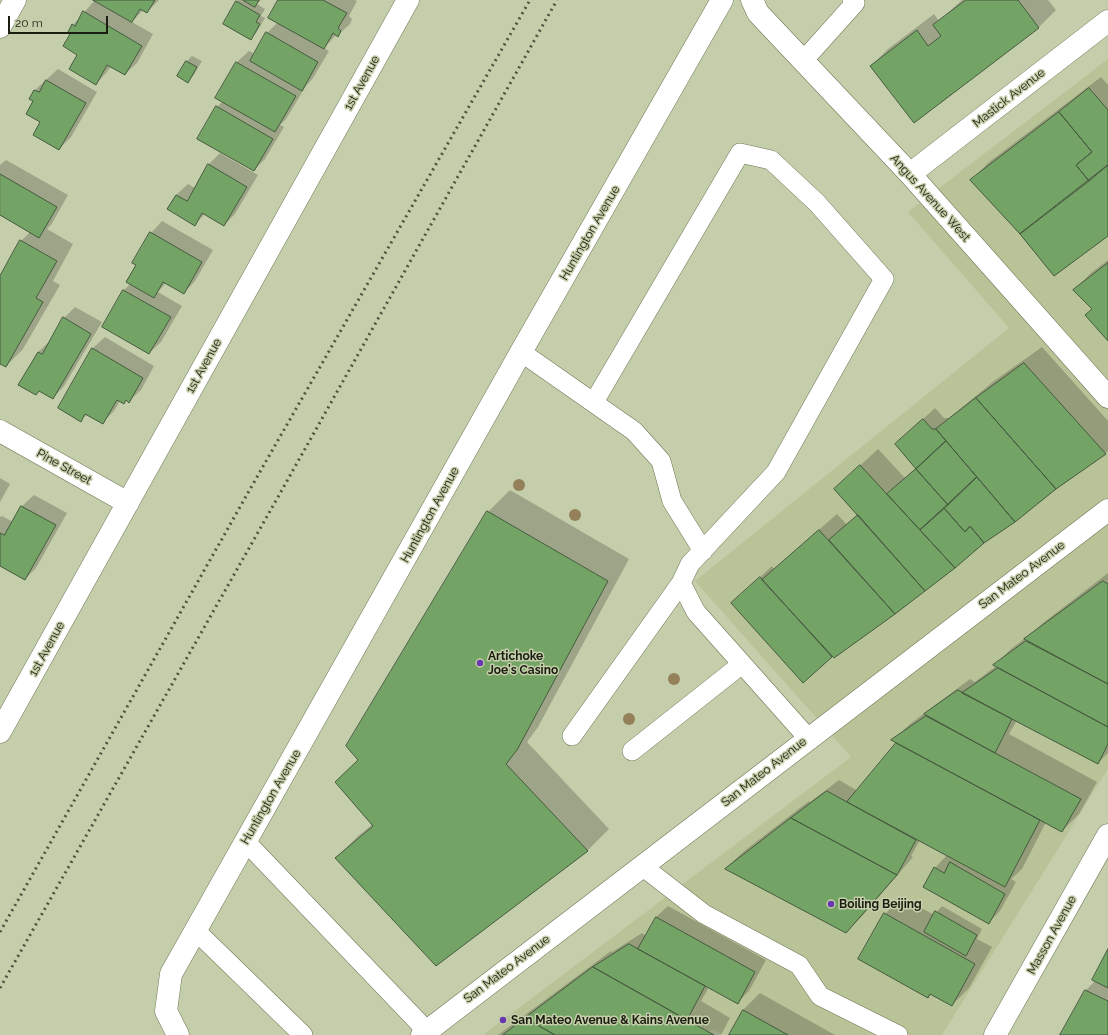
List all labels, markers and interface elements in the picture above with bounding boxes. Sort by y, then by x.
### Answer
scale bar [10,8,110,34]
text: 20 m [15,16,43,30]
street label: 1st Avenue [341,53,383,113]
street label: Mastick Avenue [970,65,1048,131]
street label: Angus Avenue West [887,151,973,245]
street label: Huntington Avenue [557,183,623,283]
street label: 1st Avenue [183,336,225,396]
street label: Pine Street [34,446,94,488]
street label: Huntington Avenue [398,465,462,565]
street label: San Mateo Avenue [976,538,1068,612]
street label: 1st Avenue [26,619,68,679]
place label: Artichoke Joe's Casino [488,649,558,677]
marker: Artichoke Joe's Casino [475,658,485,668]
street label: San Mateo Avenue [719,734,809,810]
street label: Huntington Avenue [238,747,304,847]
street label: Masson Avenue [1024,893,1080,977]
place label: Boiling Beijing [839,897,922,911]
marker: Boiling Beijing [826,899,836,909]
street label: San Mateo Avenue [461,932,553,1006]
place label: San Mateo Avenue & Kains Avenue [511,1013,709,1027]
marker: San Mateo Avenue & Kains Avenue [498,1015,508,1025]

